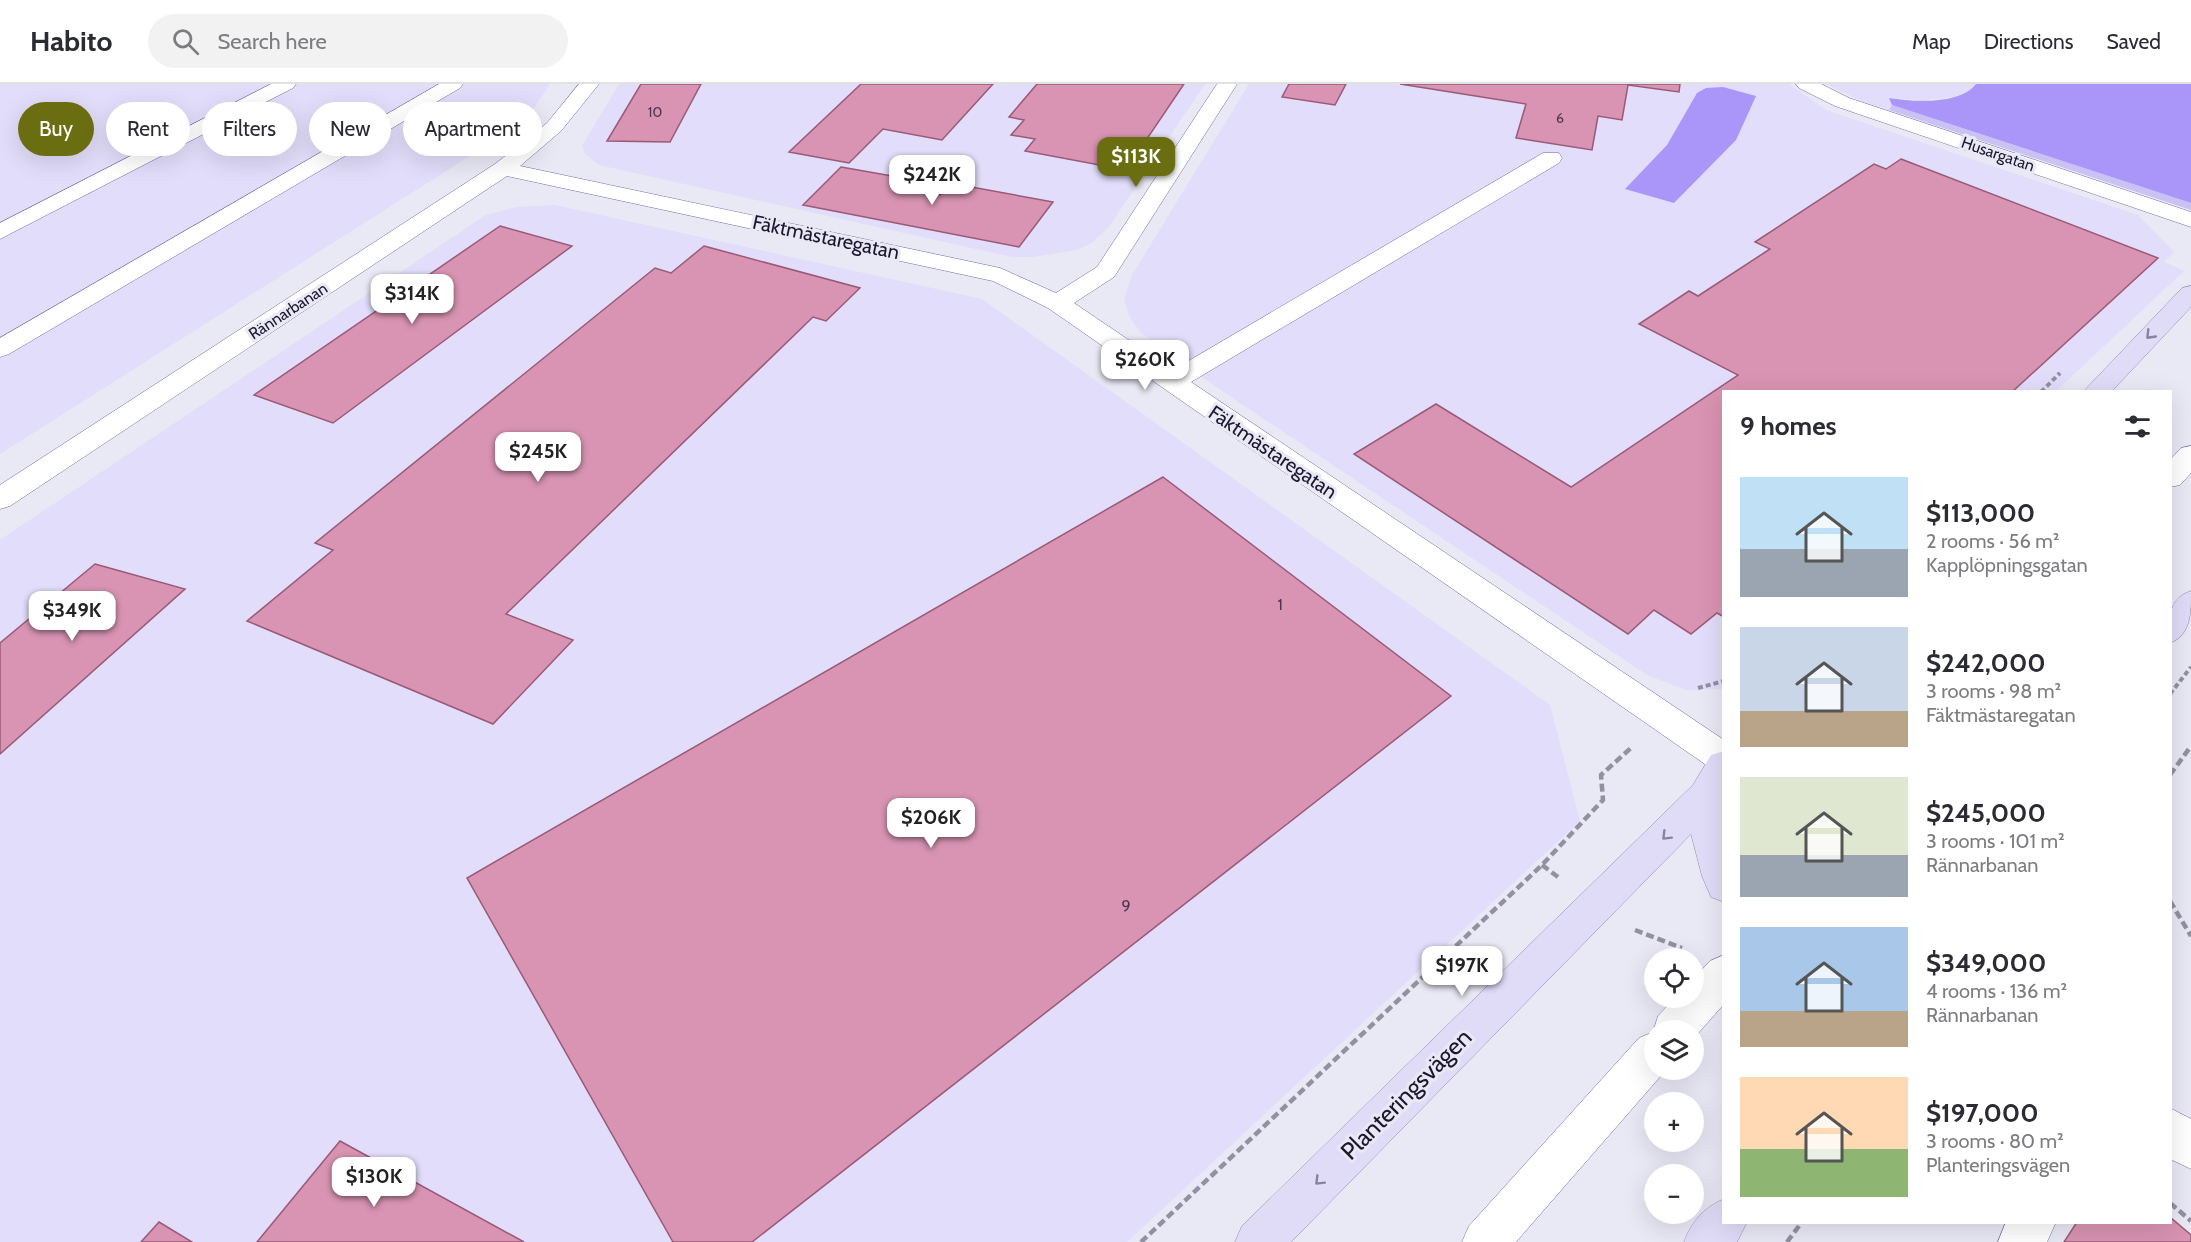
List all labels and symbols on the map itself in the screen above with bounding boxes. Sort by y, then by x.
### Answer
house number: 10 [648,103,662,121]
house number: 6 [1556,109,1564,127]
street label: Husargatan [1959,133,2037,175]
pin: $113K [1094,137,1178,188]
pin: $242K [890,155,974,206]
street label: Fäktmästaregatan [750,210,902,264]
pin: $314K [370,274,454,325]
street label: Rännarbanan [245,278,331,343]
one-way arrow [2147,328,2158,339]
pin: $260K [1103,340,1187,391]
street label: Fäktmästaregatan [1204,400,1342,504]
pin: $245K [496,432,580,483]
pin: $349K [30,591,114,642]
house number: 1 [1277,595,1283,614]
pin: $206K [889,798,973,849]
one-way arrow [1662,828,1673,839]
house number: 9 [1121,896,1131,915]
pin: $197K [1420,946,1504,997]
street label: Planteringsvägen [1335,1023,1477,1165]
pin: $130K [332,1157,416,1208]
one-way arrow [1316,1174,1326,1185]

